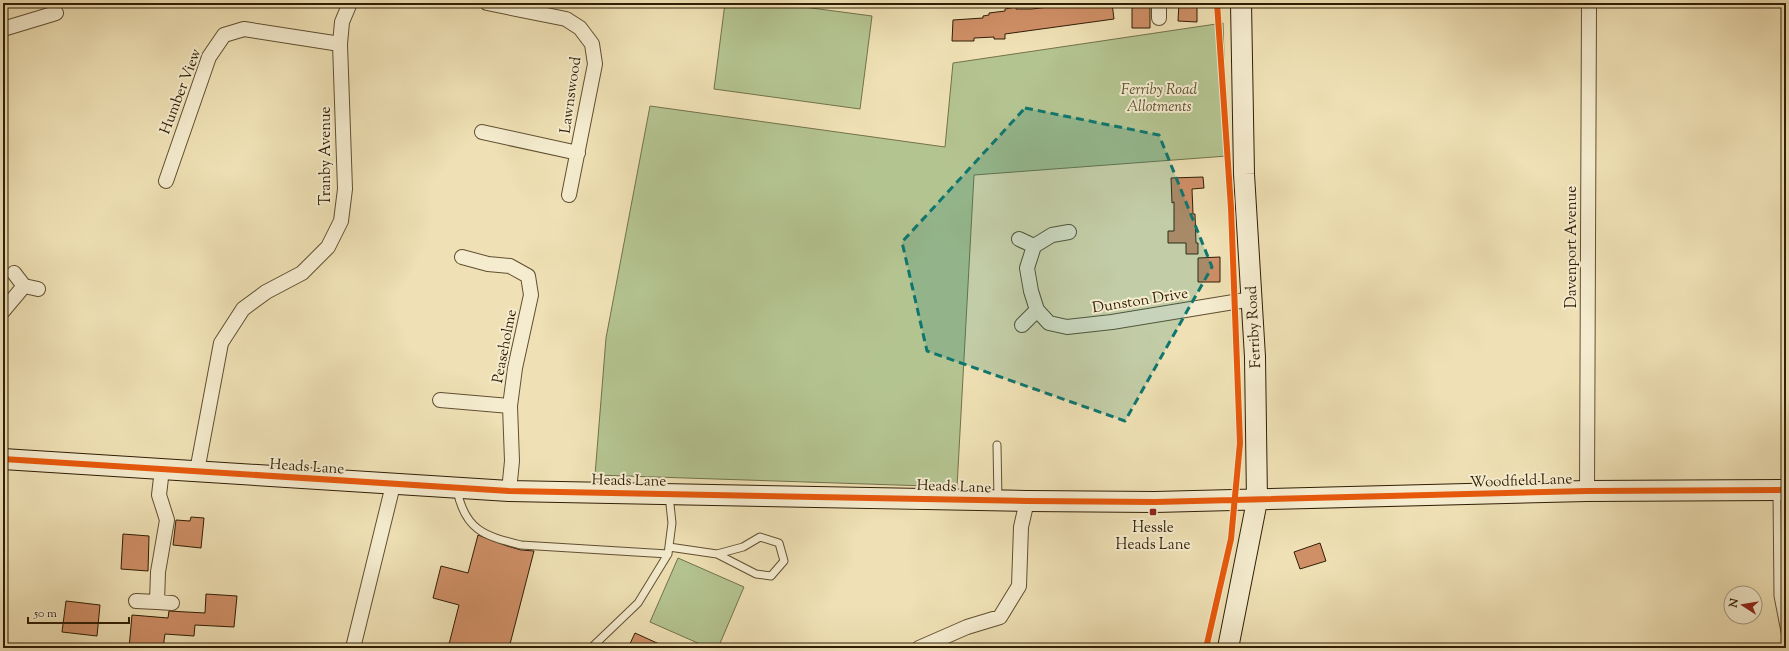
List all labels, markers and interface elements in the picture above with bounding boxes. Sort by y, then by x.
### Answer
street label: Humber View [155,46,207,137]
street label: Lawnswood [556,55,587,135]
park label: Ferriby Road Allotments [1121,80,1198,118]
street label: Tranby Avenue [316,106,337,206]
street label: Davenport Avenue [1562,186,1583,308]
street label: Dunston Drive [1091,284,1190,319]
street label: Ferriby Road [1242,285,1267,369]
street label: Peaseholme [488,308,523,385]
street label: Heads Lane [269,454,345,481]
street label: Woodfield Lane [1469,469,1573,494]
street label: Heads Lane [591,470,667,493]
street label: Heads Lane [916,476,992,499]
marker: Hessle Heads Lane [1148,507,1158,517]
place label: Hessle Heads Lane [1116,518,1190,556]
north arrow [1723,585,1763,625]
text: N [1725,597,1743,610]
scale bar [28,599,129,625]
text: 50 m [33,605,57,623]

